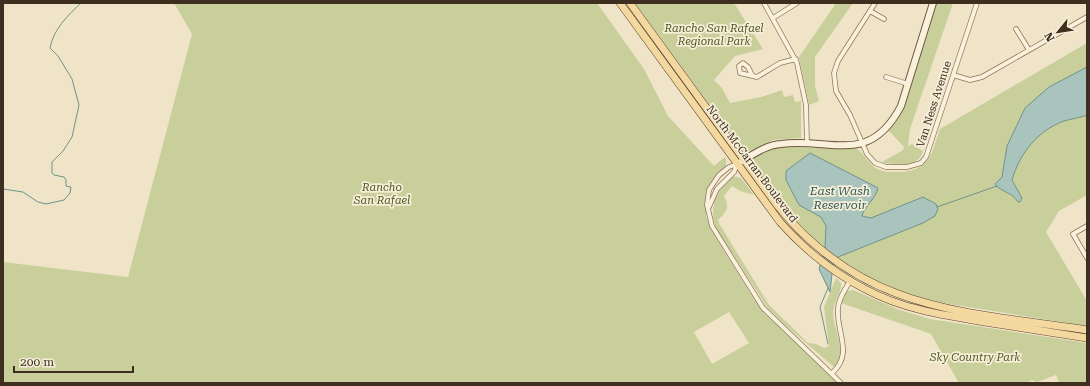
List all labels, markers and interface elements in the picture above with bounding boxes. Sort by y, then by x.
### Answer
north arrow [1038,12,1078,52]
park label: Rancho San Rafael Regional Park [663,22,764,48]
text: N [1042,29,1058,44]
street label: Van Ness Avenue [914,59,954,149]
street label: North McCarran Boulevard [704,103,800,225]
park label: Rancho San Rafael [353,181,410,207]
water label: East Wash Reservoir [809,184,870,212]
scale bar [14,348,133,374]
park label: Sky Country Park [929,351,1020,364]
text: 200 m [20,355,54,369]

